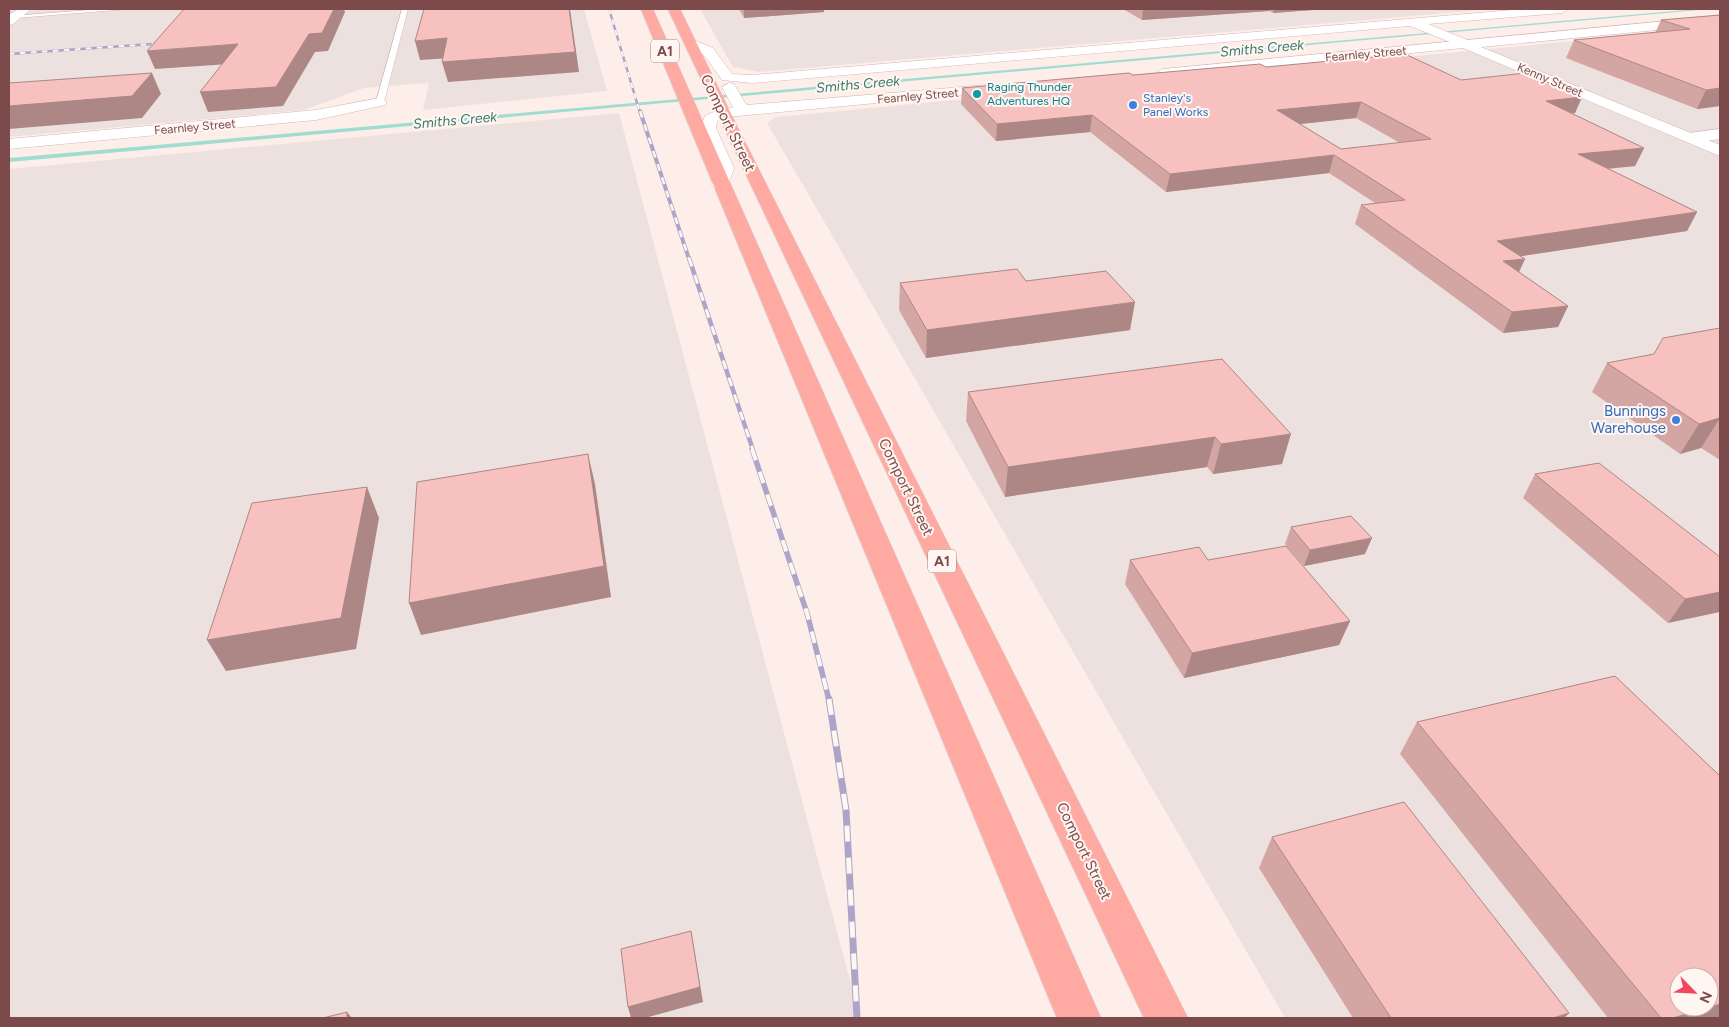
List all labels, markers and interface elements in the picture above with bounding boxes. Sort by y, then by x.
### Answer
water label: Smiths Creek [1219,36,1306,61]
road number: A1 [651,40,679,62]
street label: Fearnley Street [1325,43,1408,65]
street label: Kenny Street [1515,60,1585,100]
street label: Comport Street [697,71,760,175]
water label: Smiths Creek [815,72,902,97]
place label: Raging Thunder Adventures HQ [987,80,1072,108]
street label: Fearnley Street [877,85,960,107]
marker: Raging Thunder Adventures HQ [971,88,983,100]
place label: Stanley's Panel Works [1143,91,1209,119]
marker: Stanley's Panel Works [1127,99,1139,111]
water label: Smiths Creek [412,108,499,133]
street label: Fearnley Street [154,116,237,138]
place label: Bunnings Warehouse [1591,402,1666,437]
marker: Bunnings Warehouse [1670,414,1682,426]
street label: Comport Street [875,435,938,539]
road number: A1 [928,550,956,572]
street label: Comport Street [1053,799,1116,903]
north arrow [1669,967,1719,1017]
text: N [1695,989,1715,1005]

